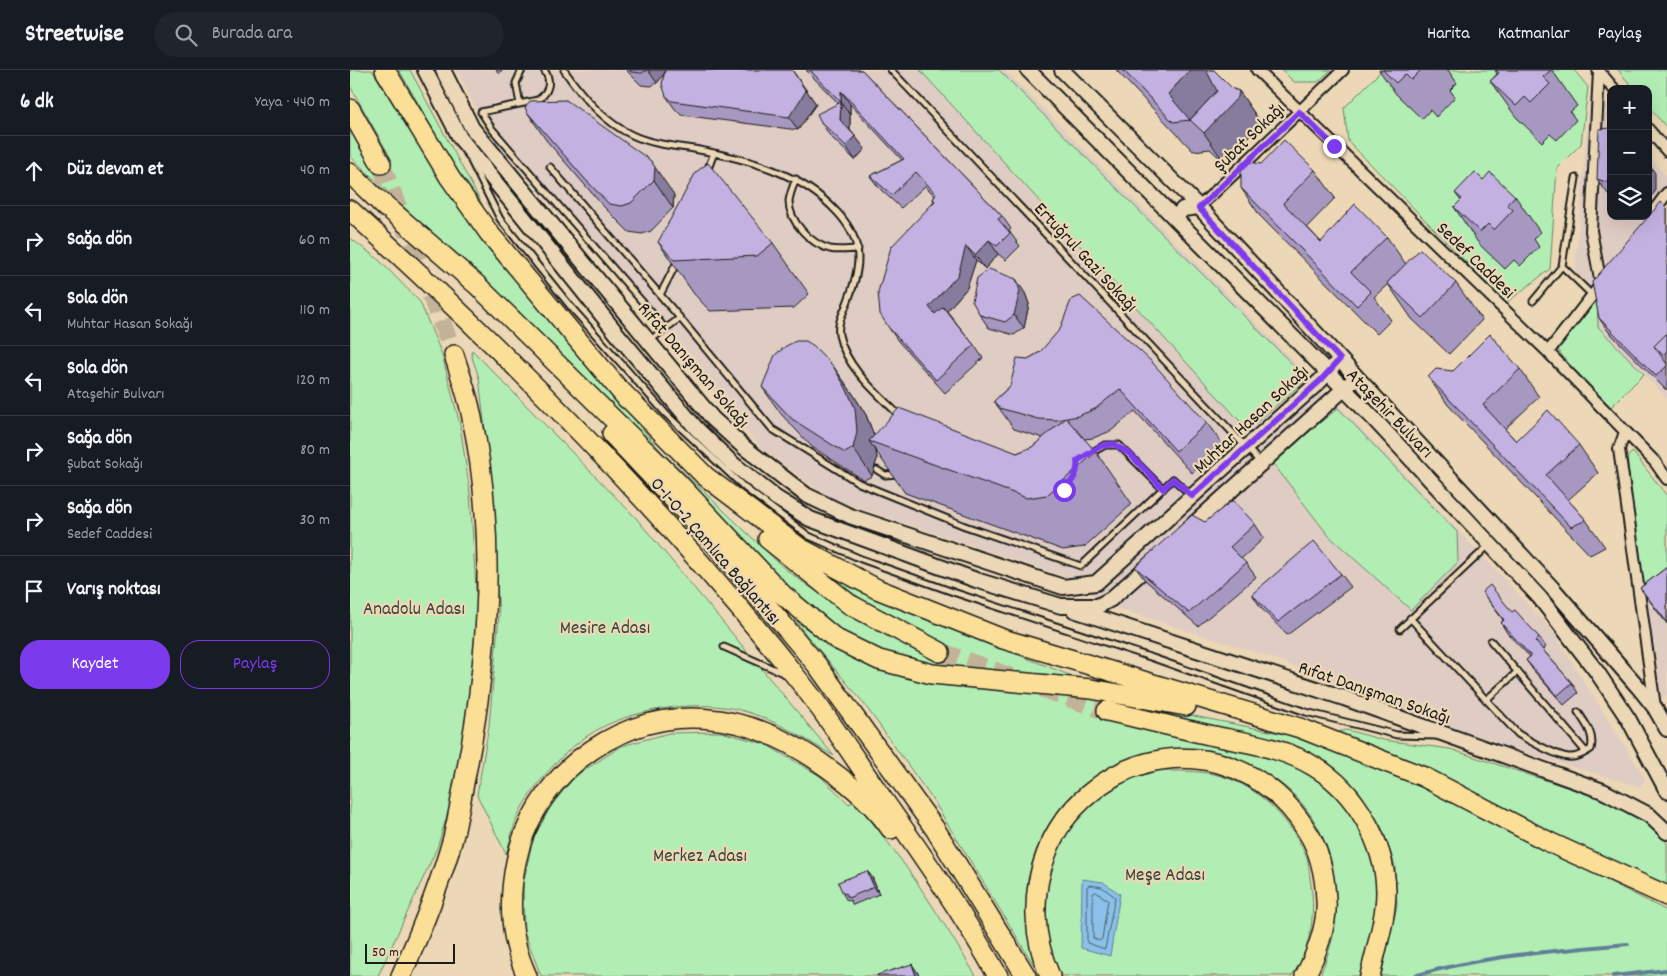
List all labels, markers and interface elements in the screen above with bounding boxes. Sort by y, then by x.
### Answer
search box [154,12,504,57]
text: Streetwise [25,18,124,52]
icon: search [172,21,200,49]
text: Burada ara [212,21,292,48]
text: Harita [1427,22,1470,47]
text: Katmanlar [1498,22,1570,47]
text: Paylaş [1598,22,1642,47]
map controls [1607,85,1652,220]
button: + [1607,85,1652,130]
text: 6 dk [20,88,54,118]
text: Yaya · 440 m [255,91,330,114]
street label: Şubat Sokağı [1209,98,1292,179]
button: − [1607,130,1652,175]
route end [1323,135,1346,158]
icon: ahead [20,157,48,185]
text: Düz devam et [67,157,163,184]
text: 40 m [300,159,330,182]
button: layers [1607,175,1652,220]
street label: Ertuğrul Gazi Sokağı [1026,197,1143,320]
street label: Sedef Caddesi [1429,217,1521,307]
icon: right [20,227,48,255]
text: Sağa dön [67,227,132,254]
text: 60 m [299,229,330,252]
text: Sola dön [67,286,128,313]
icon: left [20,297,48,325]
street label: Rıfat Danışman Sokağı [630,297,755,435]
text: 110 m [300,299,330,322]
text: Muhtar Hasan Sokağı [67,313,193,336]
text: Sola dön [67,356,128,383]
street label: Muhtar Hasan Sokağı [1189,360,1316,481]
street label: Ataşehir Bulvarı [1339,363,1438,465]
icon: left [20,367,48,395]
text: 120 m [296,369,330,392]
text: Ataşehir Bulvarı [67,383,164,406]
text: Sağa dön [67,426,132,453]
icon: right [20,437,48,465]
text: 80 m [300,439,330,462]
text: Şubat Sokağı [67,453,143,476]
street label: O-1-O-2 Çamlıca Bağlantısı [642,472,786,632]
route start [1053,479,1076,502]
text: Sağa dön [67,496,132,523]
icon: right [20,507,48,535]
text: 30 m [300,509,330,532]
text: Sedef Caddesi [67,523,152,546]
icon: arrive [20,577,48,605]
text: Varış noktası [67,577,161,604]
park label: Anadolu Adası [363,597,465,624]
park label: Mesire Adası [560,616,650,643]
button: Kaydet [20,640,170,689]
button: Paylaş [180,640,330,689]
street label: Rıfat Danışman Sokağı [1294,656,1454,733]
park label: Merkez Adası [653,844,747,871]
park label: Meşe Adası [1125,863,1205,890]
scale bar [365,941,455,964]
text: 50 m [372,943,399,963]

